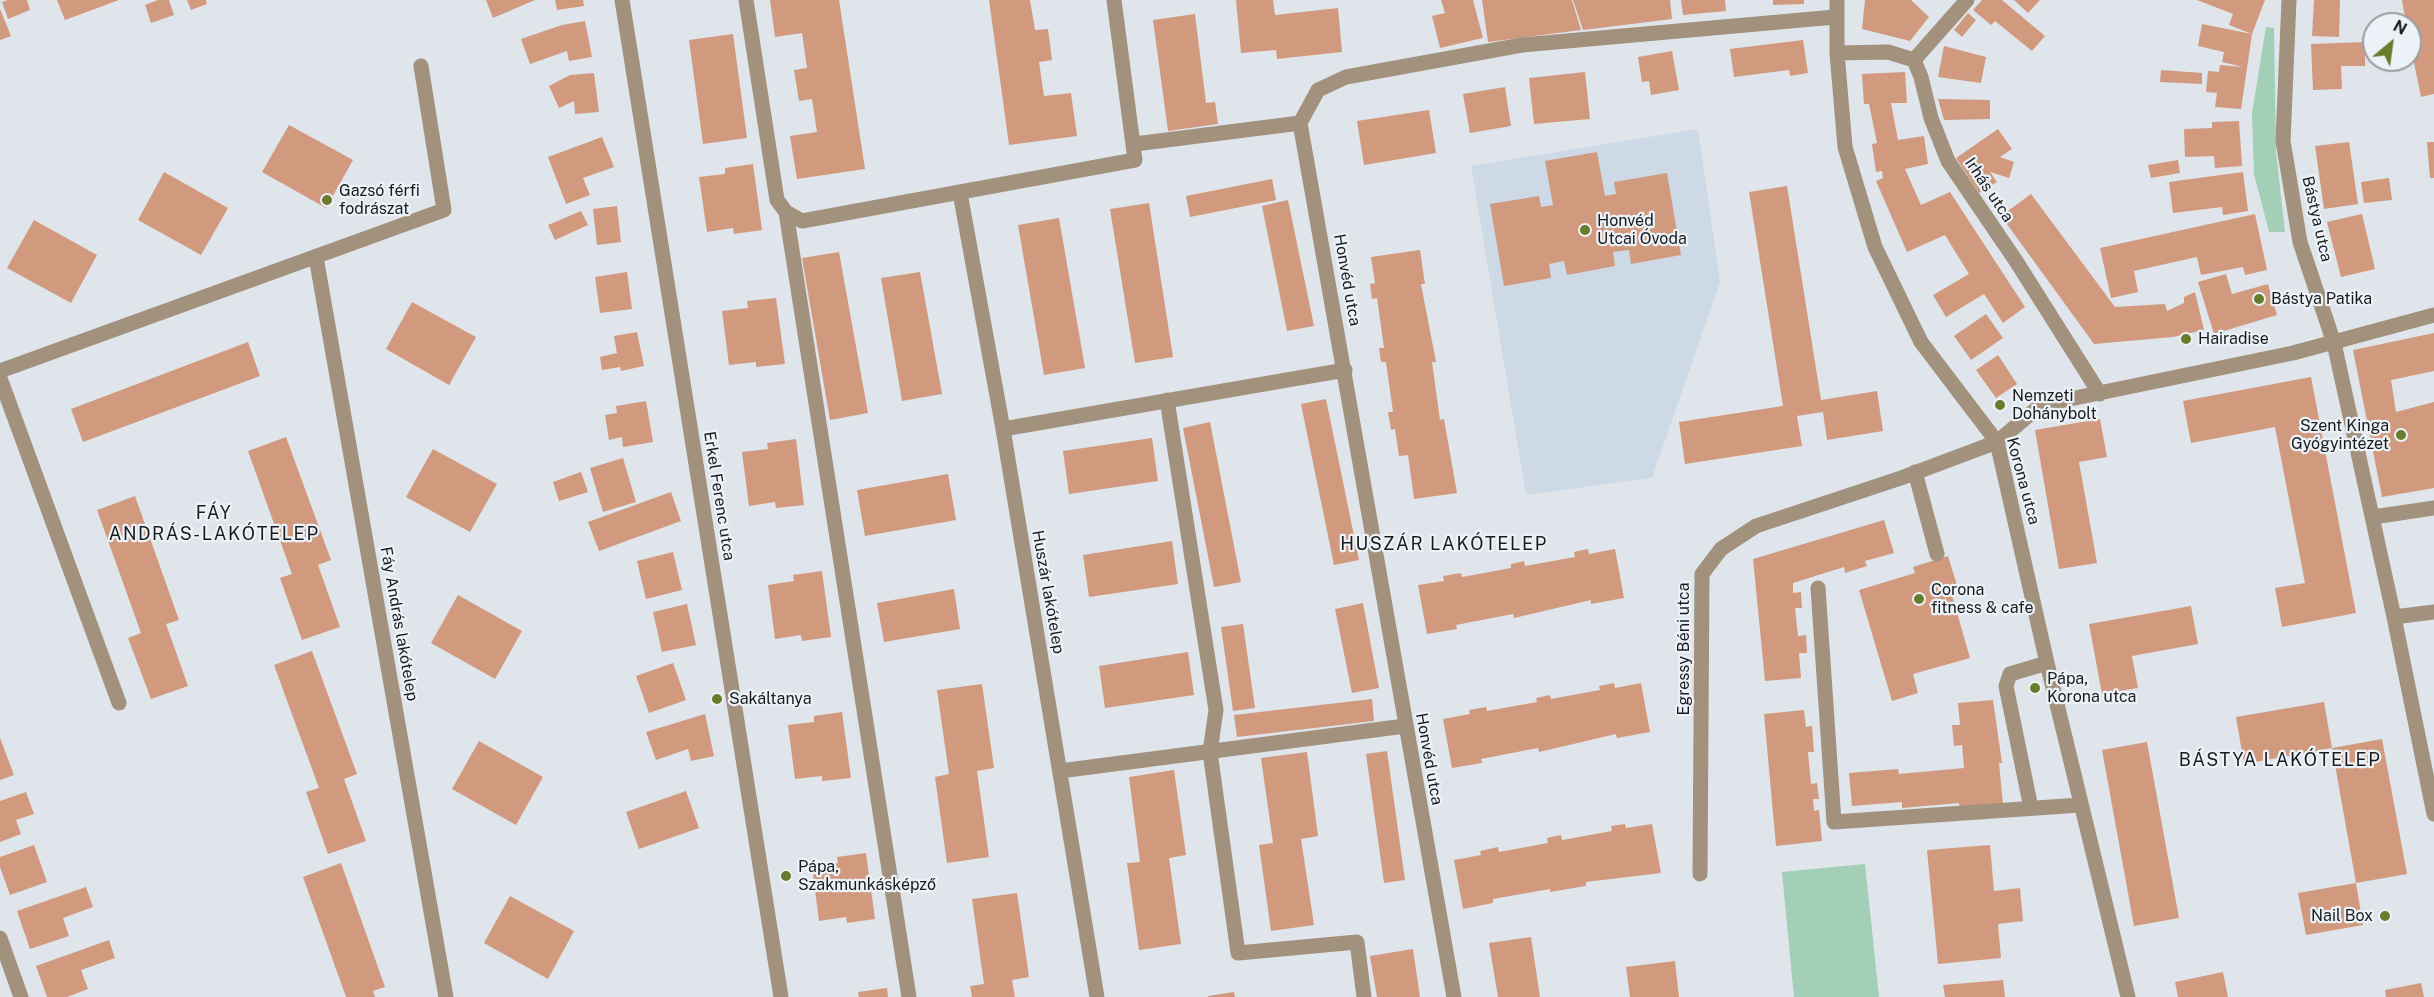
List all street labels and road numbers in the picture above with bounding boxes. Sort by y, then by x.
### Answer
street label: Irhás utca [1960,154,2018,226]
street label: Bástya utca [2298,174,2336,264]
street label: Honvéd utca [1329,232,1365,328]
street label: Erkel Ferenc utca [699,430,739,562]
street label: Korona utca [2002,435,2044,527]
street label: Huszár lakótelep [1028,529,1068,655]
street label: Fáy András lakótelep [376,545,422,703]
street label: Egressy Béni utca [1674,582,1694,716]
street label: Honvéd utca [1411,711,1447,807]

